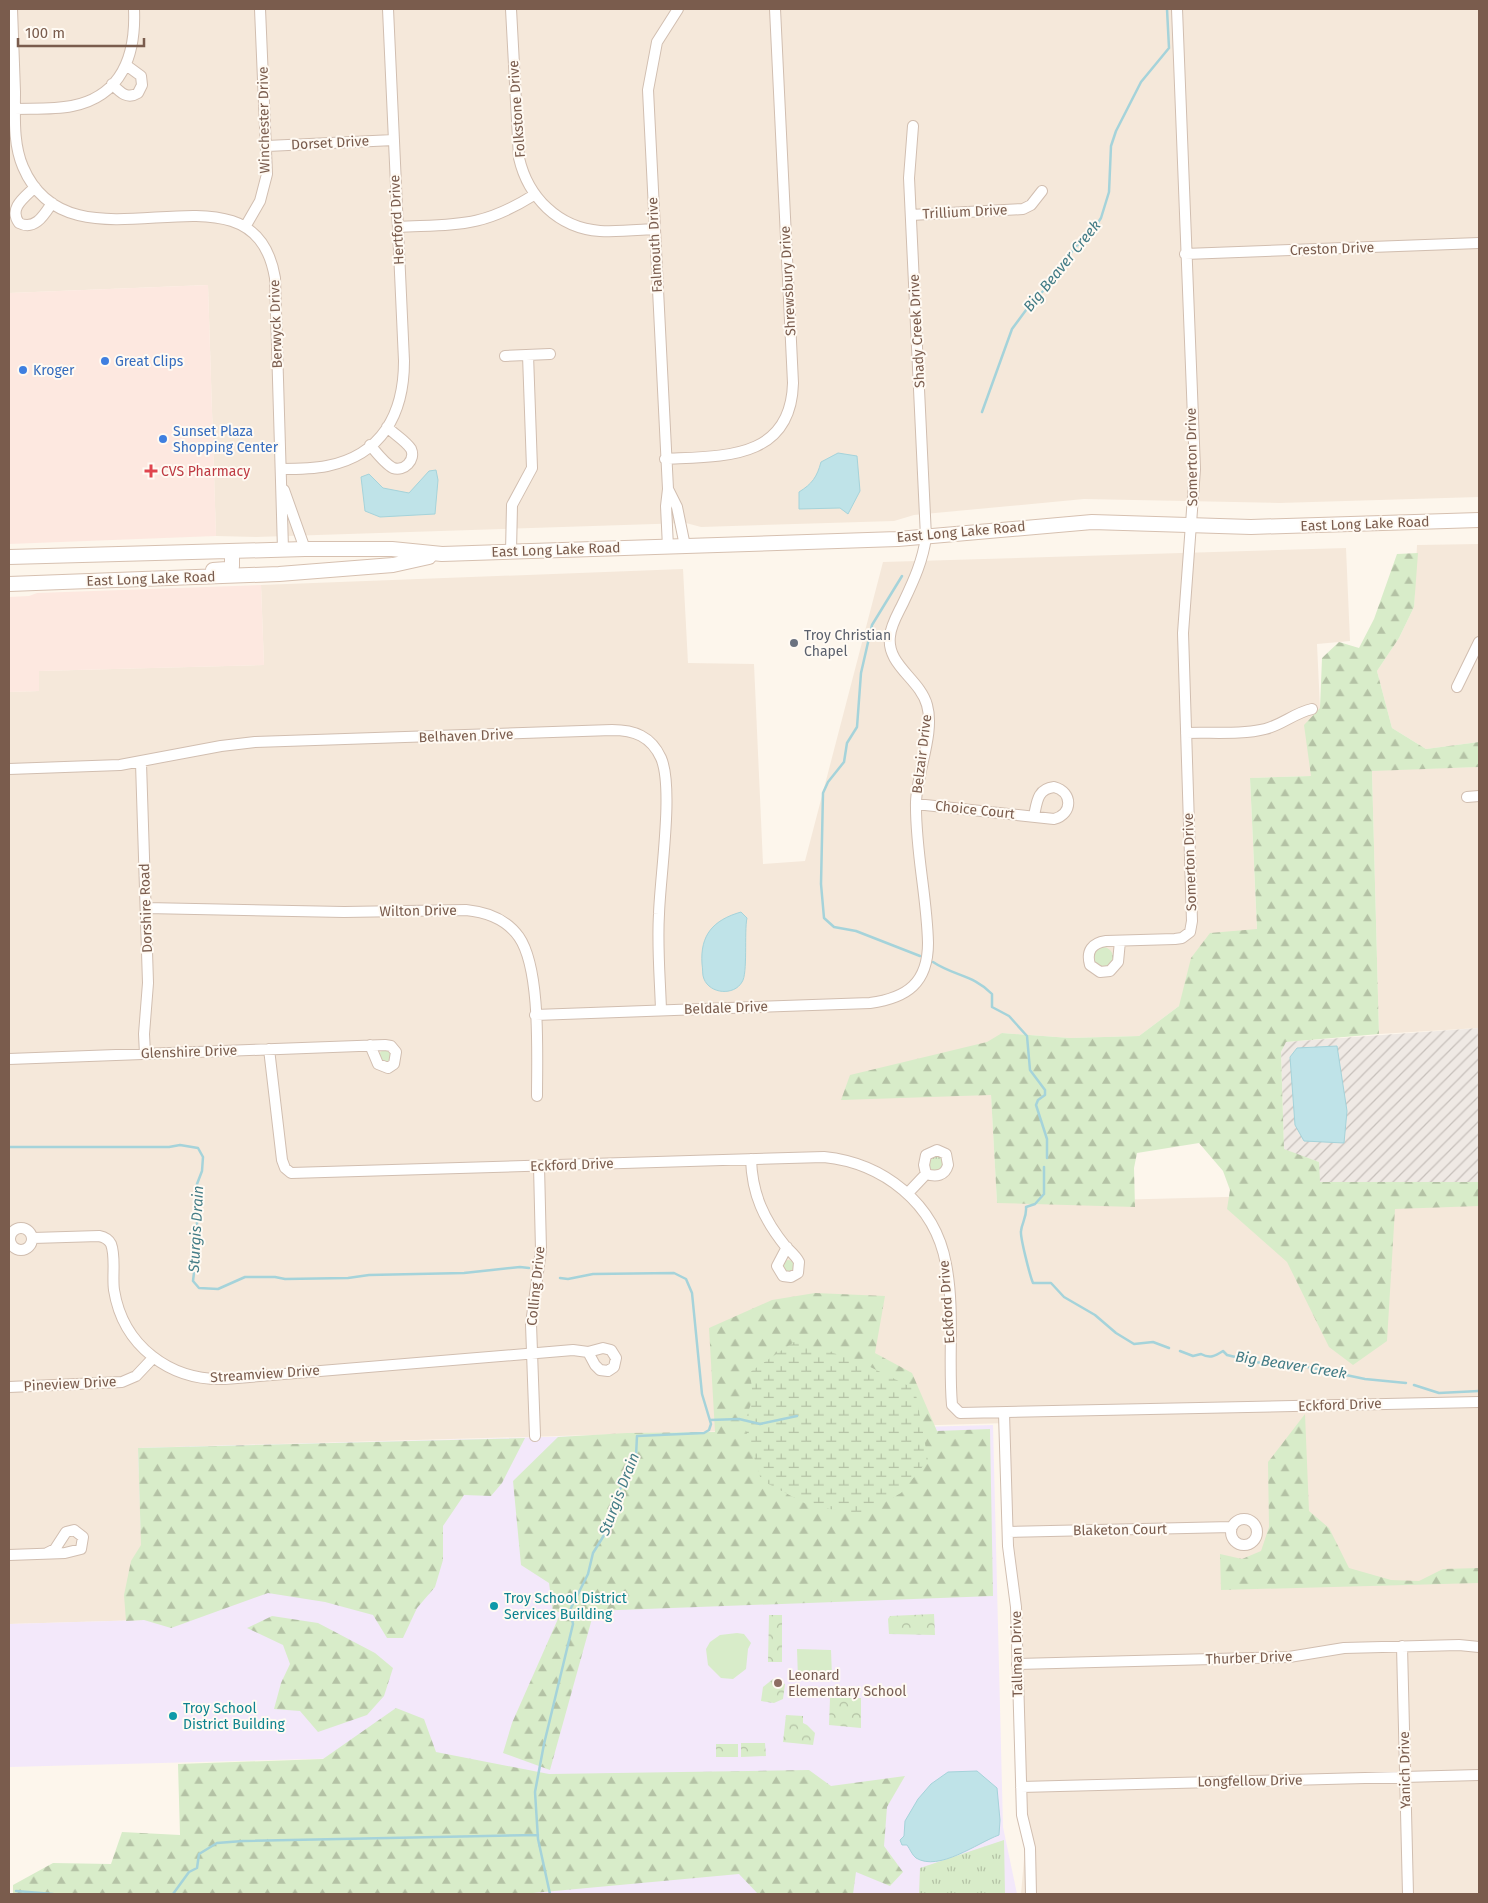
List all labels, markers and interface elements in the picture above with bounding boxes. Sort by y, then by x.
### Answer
scale bar [18,15,144,47]
text: 100 m [25,24,65,42]
street label: Folkstone Drive [505,60,529,158]
street label: Winchester Drive [255,66,273,174]
street label: Dorset Drive [291,132,369,154]
street label: Hertford Drive [386,174,408,266]
street label: Falmouth Drive [644,197,666,293]
street label: Trillium Drive [922,201,1008,223]
water label: Big Beaver Creek [1020,217,1104,315]
street label: Shrewsbury Drive [777,225,799,337]
street label: Creston Drive [1289,239,1375,259]
street label: Shady Creek Drive [906,274,928,388]
street label: Berwyck Drive [266,279,286,369]
place label: Great Clips [115,353,184,370]
marker: Great Clips [99,355,111,367]
place label: Kroger [33,362,75,379]
marker: Kroger [17,364,29,376]
street label: Somerton Drive [1183,408,1201,506]
place label: Sunset Plaza Shopping Center [173,423,279,456]
marker: Sunset Plaza Shopping Center [157,433,169,445]
place label: CVS Pharmacy [161,463,250,480]
marker: CVS Pharmacy [145,465,157,477]
street label: East Long Lake Road [1300,513,1430,535]
street label: East Long Lake Road [896,518,1026,546]
street label: East Long Lake Road [491,539,621,561]
street label: East Long Lake Road [86,568,216,590]
place label: Troy Christian Chapel [804,627,891,660]
marker: Troy Christian Chapel [788,637,800,649]
street label: Belzair Drive [909,713,935,795]
street label: Belhaven Drive [418,726,514,746]
street label: Choice Court [934,797,1017,823]
street label: Somerton Drive [1180,812,1200,912]
street label: Dorshire Road [136,863,156,953]
street label: Wilton Drive [379,902,457,920]
street label: Beldale Drive [684,998,768,1018]
street label: Glenshire Drive [140,1042,238,1062]
street label: Eckford Drive [530,1155,614,1175]
water label: Sturgis Drain [185,1185,207,1274]
street label: Colling Drive [523,1245,549,1327]
street label: Eckford Drive [936,1260,958,1344]
water label: Big Beaver Creek [1234,1347,1348,1383]
street label: Streamview Drive [210,1362,320,1386]
street label: Pineview Drive [23,1373,117,1395]
street label: Eckford Drive [1298,1395,1382,1415]
water label: Sturgis Drain [595,1450,643,1539]
street label: Blaketon Court [1073,1521,1168,1539]
place label: Troy School District Services Building [504,1590,628,1623]
marker: Troy School District Services Building [488,1600,500,1612]
street label: Tallman Drive [1008,1611,1026,1697]
street label: Thurber Drive [1205,1648,1293,1668]
place label: Leonard Elementary School [788,1667,906,1700]
marker: Leonard Elementary School [772,1677,784,1689]
place label: Troy School District Building [183,1700,286,1733]
marker: Troy School District Building [167,1710,179,1722]
street label: Yanich Drive [1396,1731,1414,1809]
street label: Longfellow Drive [1197,1772,1303,1790]

